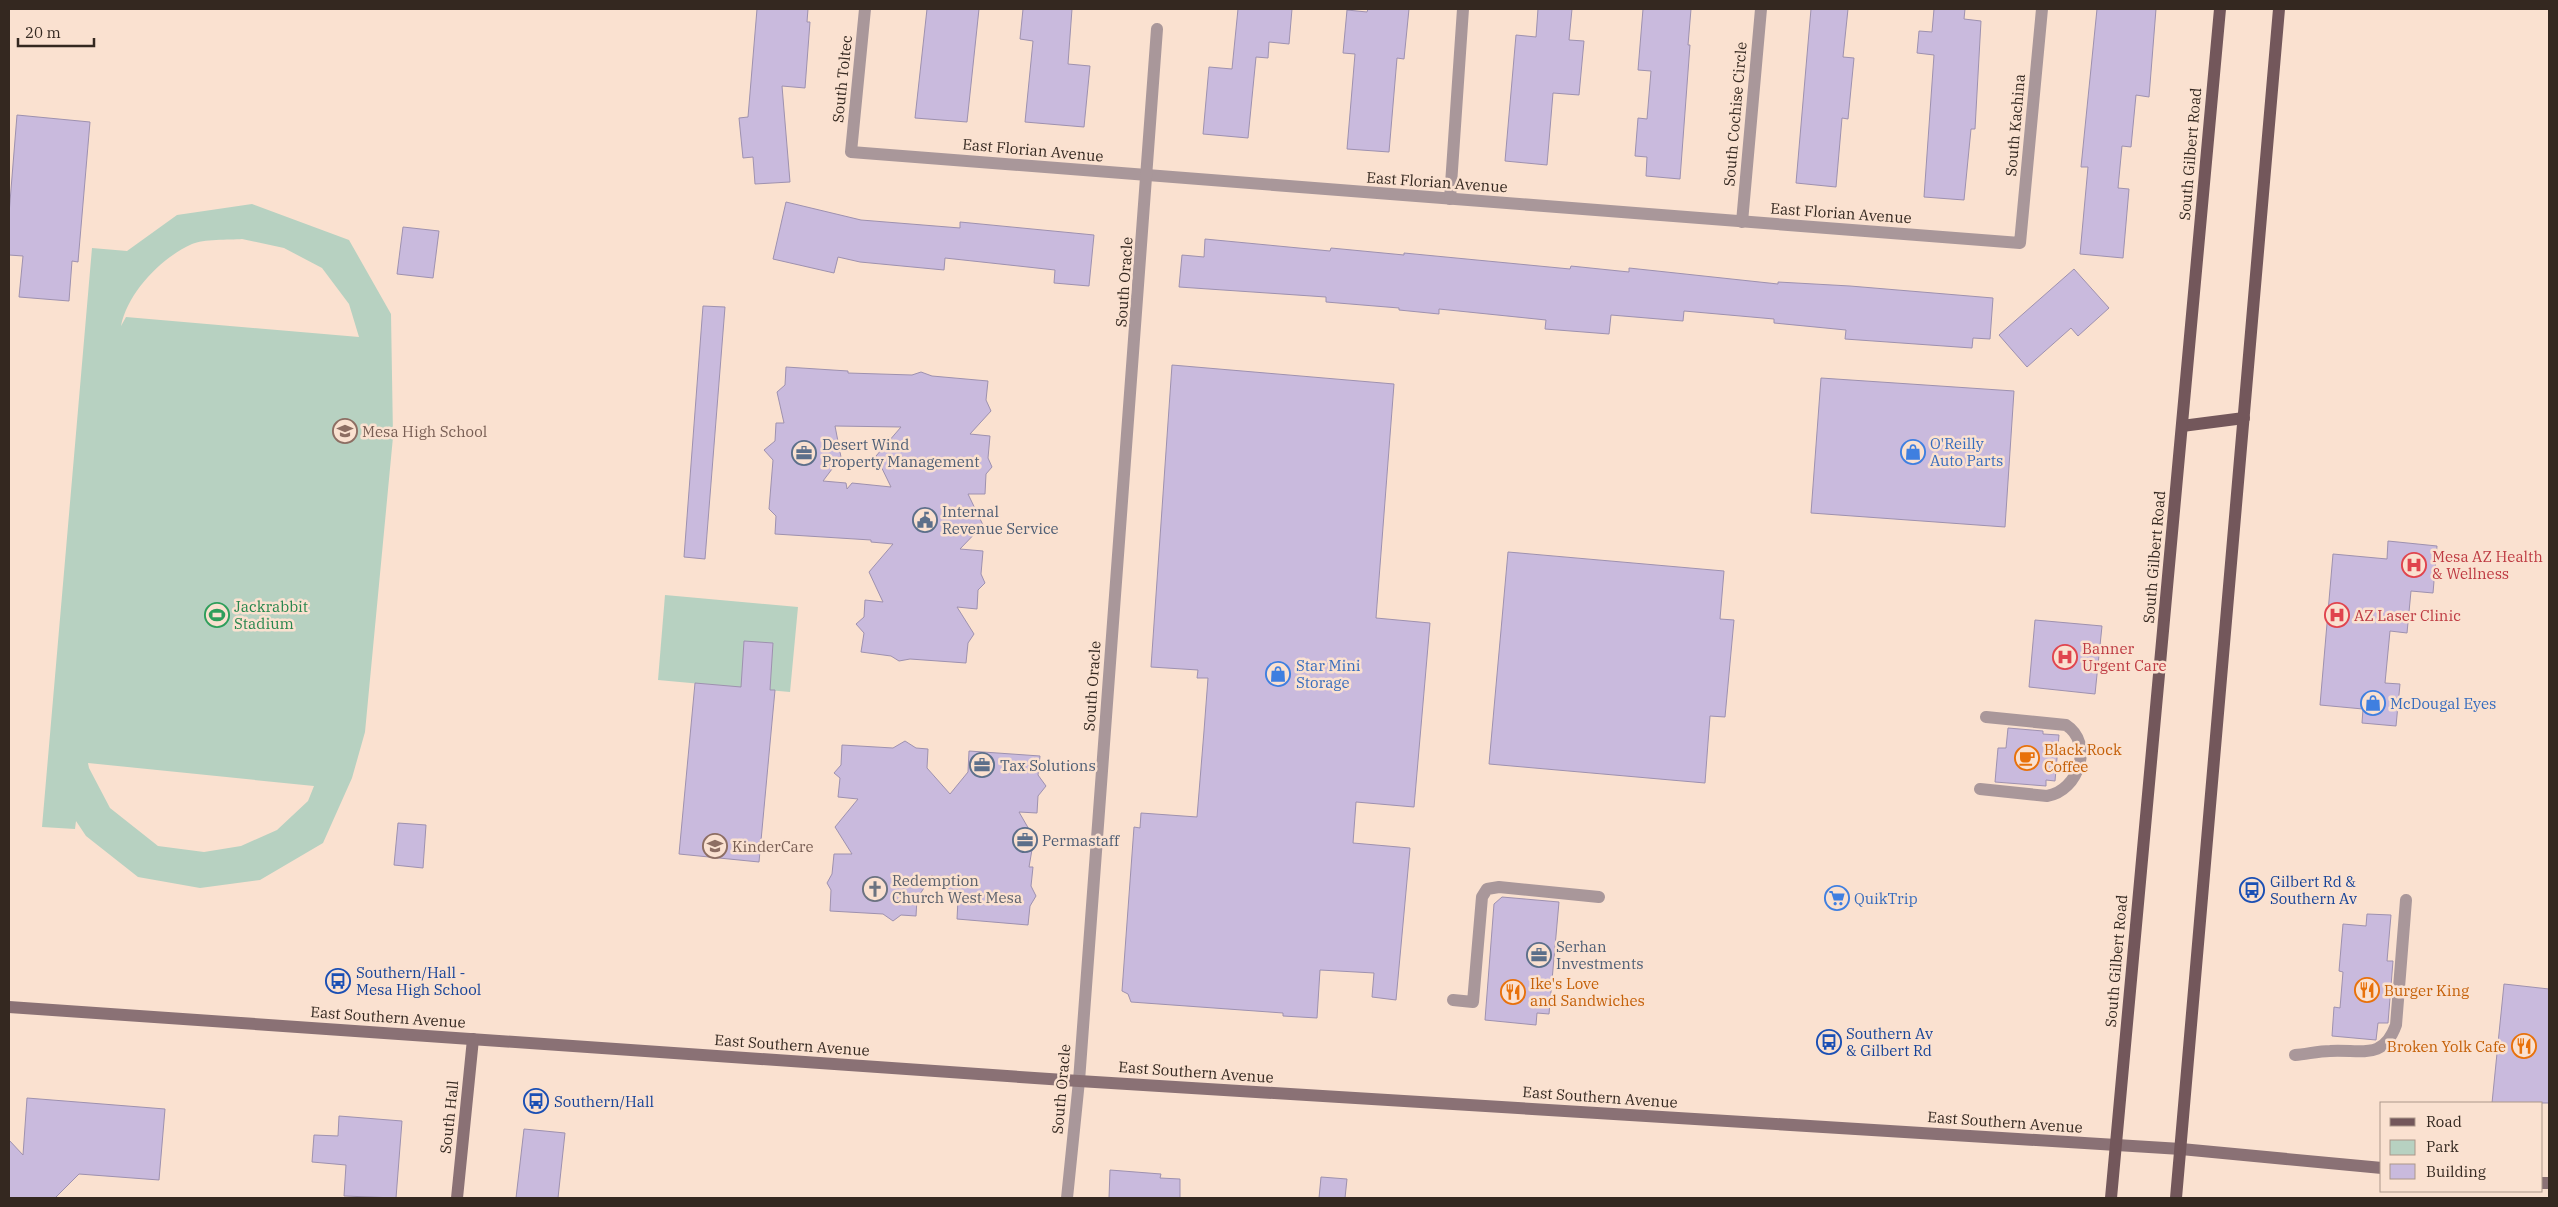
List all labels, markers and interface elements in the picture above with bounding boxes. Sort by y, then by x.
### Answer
scale bar [18,15,94,47]
text: 20 m [25,23,61,42]
street label: South Toltec [828,34,856,124]
street label: South Cochise Circle [1719,41,1751,187]
street label: South Kachina [2001,73,2029,177]
street label: South Gilbert Road [2175,87,2205,221]
street label: East Florian Avenue [962,134,1104,166]
street label: East Florian Avenue [1366,168,1508,196]
street label: East Florian Avenue [1770,199,1912,227]
street label: South Oracle [1111,236,1137,328]
school or university icon: Mesa High School [332,418,358,444]
place label: Mesa High School [362,422,487,441]
place label: O'Reilly Auto Parts [1930,434,2003,470]
place label: Desert Wind Property Management [822,435,980,471]
shop icon: O'Reilly Auto Parts [1900,439,1926,465]
office icon: Desert Wind Property Management [791,440,817,466]
street label: South Gilbert Road [2139,490,2169,624]
place label: Internal Revenue Service [942,502,1059,538]
public building icon: Internal Revenue Service [912,507,938,533]
place label: Mesa AZ Health & Wellness [2432,547,2543,583]
hospital icon: Mesa AZ Health & Wellness [2401,552,2427,578]
place label: Jackrabbit Stadium [234,597,308,633]
sports icon: Jackrabbit Stadium [204,602,230,628]
hospital icon: AZ Laser Clinic [2324,602,2350,628]
place label: AZ Laser Clinic [2354,606,2461,625]
place label: Banner Urgent Care [2082,639,2167,675]
street label: South Oracle [1079,640,1105,732]
hospital icon: Banner Urgent Care [2052,644,2078,670]
place label: Star Mini Storage [1296,656,1361,692]
shop icon: Star Mini Storage [1265,661,1291,687]
shop icon: McDougal Eyes [2360,690,2386,716]
place label: McDougal Eyes [2390,694,2496,713]
place label: Black Rock Coffee [2044,740,2122,776]
cafe icon: Black Rock Coffee [2014,745,2040,771]
office icon: Tax Solutions [969,752,995,778]
place label: Tax Solutions [1000,756,1096,775]
office icon: Permastaff [1012,827,1038,853]
place label: Permastaff [1042,831,1120,850]
school or university icon: KinderCare [702,833,728,859]
place label: KinderCare [732,837,813,856]
place label: Redemption Church West Mesa [892,871,1022,907]
place label: Gilbert Rd & Southern Av [2270,872,2357,908]
church icon: Redemption Church West Mesa [862,876,888,902]
bus stop icon: Gilbert Rd & Southern Av [2239,877,2265,903]
supermarket icon: QuikTrip [1824,885,1850,911]
place label: QuikTrip [1854,889,1918,908]
street label: South Gilbert Road [2101,894,2131,1028]
place label: Serhan Investments [1556,937,1644,973]
office icon: Serhan Investments [1526,942,1552,968]
place label: Southern/Hall - Mesa High School [356,963,481,999]
bus stop icon: Southern/Hall - Mesa High School [325,968,351,994]
place label: Ike's Love and Sandwiches [1530,974,1645,1010]
restaurant icon: Burger King [2354,977,2380,1003]
restaurant icon: Ike's Love and Sandwiches [1500,979,1526,1005]
place label: Burger King [2384,981,2469,1000]
street label: East Southern Avenue [310,1002,466,1032]
place label: Southern Av & Gilbert Rd [1846,1024,1933,1060]
bus stop icon: Southern Av & Gilbert Rd [1816,1029,1842,1055]
street label: East Southern Avenue [714,1030,870,1060]
restaurant icon: Broken Yolk Cafe [2511,1033,2537,1059]
place label: Broken Yolk Cafe [2387,1037,2506,1056]
street label: South Oracle [1048,1043,1074,1135]
street label: East Southern Avenue [1118,1057,1274,1087]
street label: South Hall [436,1079,462,1155]
street label: East Southern Avenue [1522,1082,1678,1112]
bus stop icon: Southern/Hall [523,1088,549,1114]
place label: Southern/Hall [554,1092,654,1111]
legend [2380,1102,2543,1192]
street label: East Southern Avenue [1927,1107,2083,1137]
text: Road [2426,1112,2462,1131]
text: Park [2426,1137,2459,1156]
text: Building [2426,1162,2486,1181]

